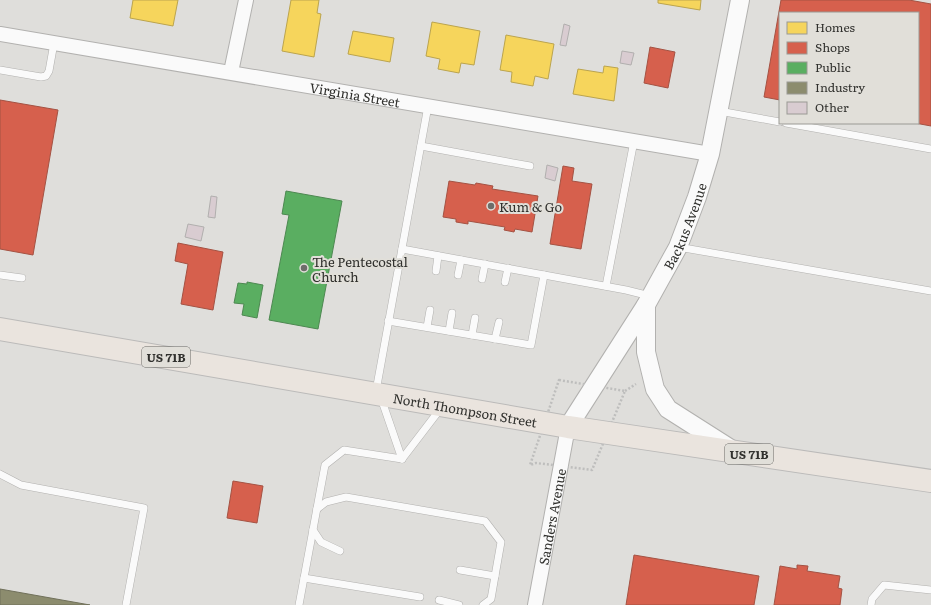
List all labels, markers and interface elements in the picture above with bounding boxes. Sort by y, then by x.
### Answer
legend [779,12,919,124]
text: Homes [815,18,855,36]
text: Shops [815,38,850,56]
text: Public [815,58,851,76]
street label: Virginia Street [308,77,402,111]
text: Industry [815,78,865,96]
text: Other [815,98,849,116]
street label: Backus Avenue [658,180,710,273]
place label: Kum & Go [499,197,563,216]
marker: Kum & Go [486,201,496,211]
place label: The Pentecostal Church [312,252,409,286]
marker: The Pentecostal Church [299,263,309,273]
road number: US 71B [142,347,190,367]
street label: North Thompson Street [392,387,539,431]
road number: US 71B [725,444,773,464]
street label: Sanders Avenue [533,466,570,566]

